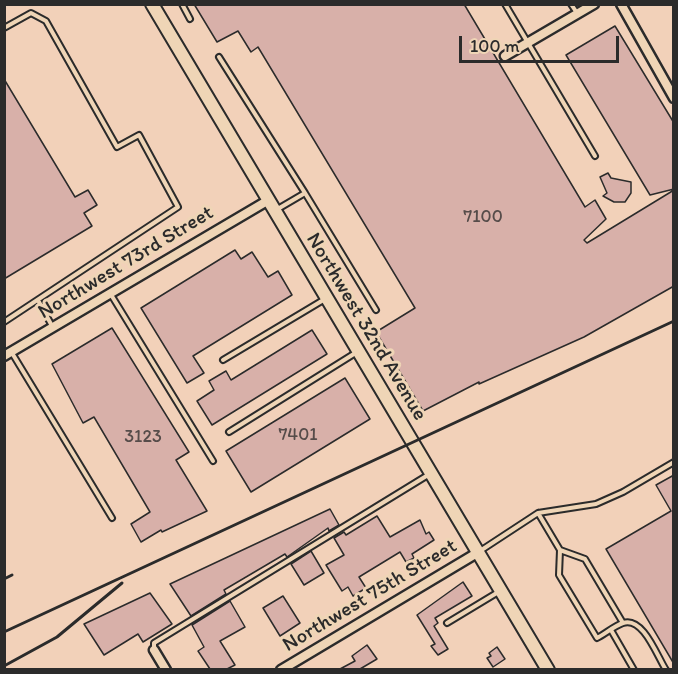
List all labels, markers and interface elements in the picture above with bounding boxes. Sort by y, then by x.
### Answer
scale bar [462,24,622,62]
text: 100 m [470,35,520,57]
street label: Northwest 73rd Street [34,201,218,325]
house number: 7100 [463,206,503,228]
street label: Northwest 32nd Avenue [300,229,432,425]
house number: 7401 [278,424,318,446]
house number: 3123 [124,426,162,448]
street label: Northwest 75th Street [278,534,462,658]

